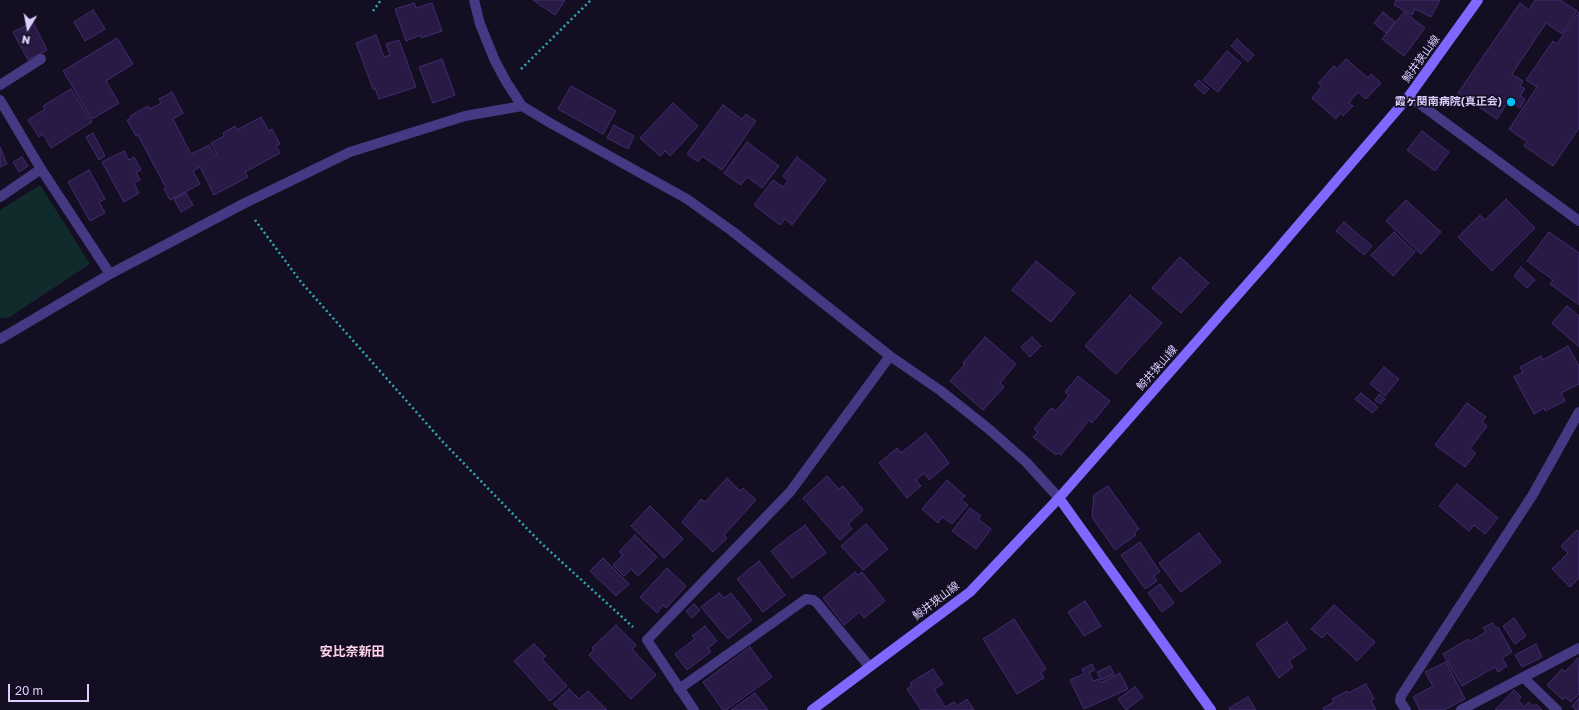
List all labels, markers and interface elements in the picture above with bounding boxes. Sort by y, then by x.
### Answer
north arrow [8,8,48,48]
text: N [21,33,31,47]
street label: 鯨井狭山線 [1399,33,1443,85]
place label: 霞ヶ関南病院(真正会) [1395,95,1502,109]
marker: 霞ヶ関南病院(真正会) [1505,96,1517,108]
street label: 鯨井狭山線 [1134,343,1180,393]
street label: 鯨井狭山線 [910,579,962,623]
district label: 安比奈新田 [320,644,384,660]
scale bar [10,676,91,702]
text: 20 m [15,683,43,698]

